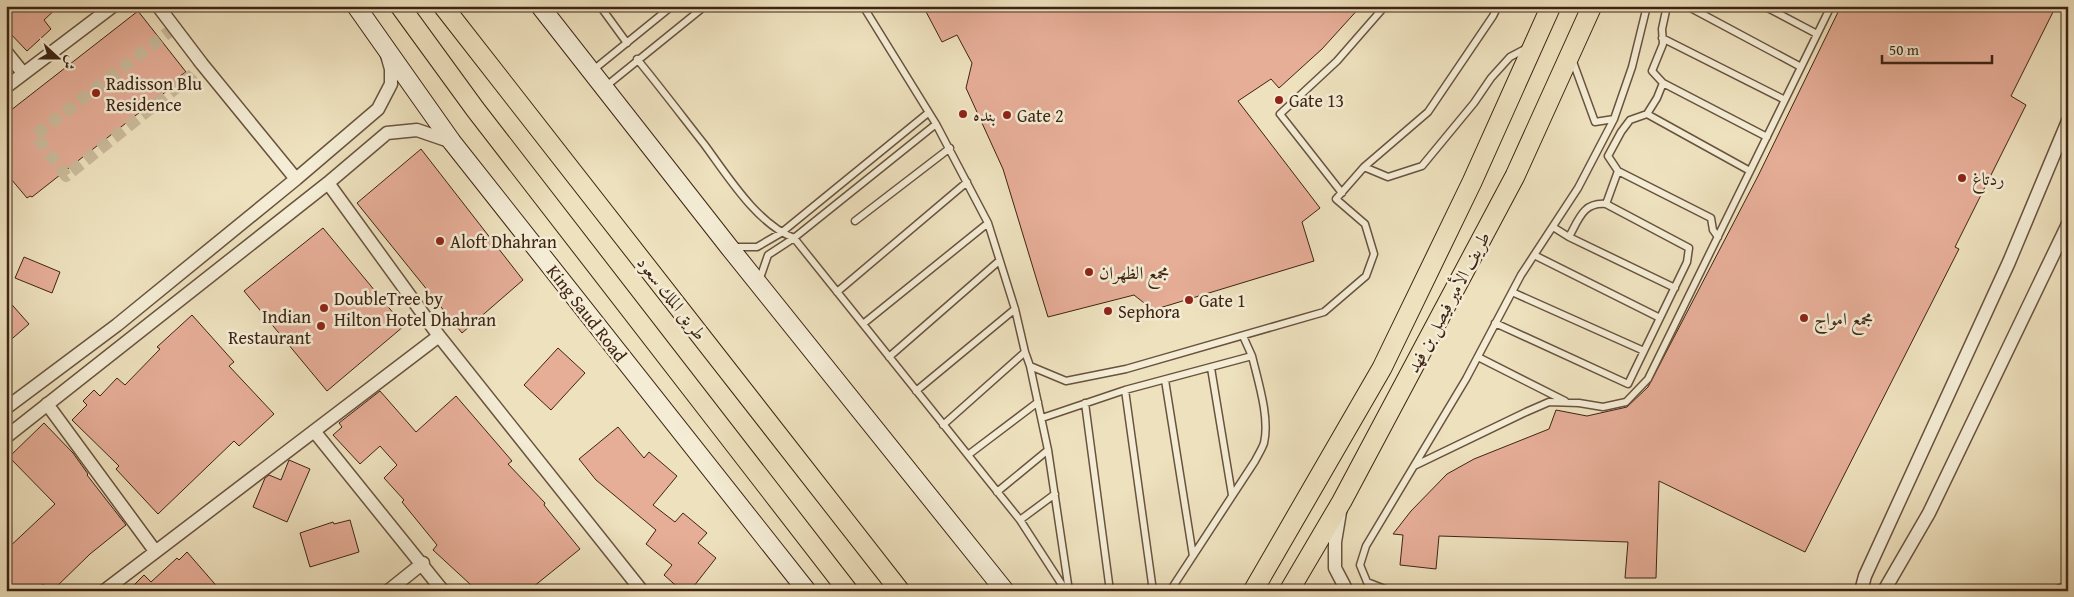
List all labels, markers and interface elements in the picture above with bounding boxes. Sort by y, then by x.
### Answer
north arrow [32,32,82,82]
scale bar [1882,32,1992,64]
text: 50 m [1889,39,1920,60]
text: ش [58,53,82,73]
place label: Radisson Blu Residence [106,70,202,118]
marker: Radisson Blu Residence [90,87,102,99]
place label: Gate 13 [1289,87,1344,114]
marker: Gate 13 [1273,94,1285,106]
place label: بنده [973,101,996,128]
place label: Gate 2 [1017,102,1064,129]
marker: بنده [957,108,969,120]
marker: Gate 2 [1001,109,1013,121]
place label: ردتاغ [1972,165,2005,194]
marker: ردتاغ [1956,172,1968,184]
street label: طريف الأمير فيصل بن فهد [1399,226,1497,378]
place label: Aloft Dhahran [450,228,557,255]
marker: Aloft Dhahran [434,235,446,247]
street label: طريق الملك سعود [630,250,714,346]
street label: King Saud Road [540,259,634,368]
place label: مجمع الظهران [1099,259,1169,289]
marker: مجمع الظهران [1083,266,1095,278]
place label: DoubleTree by Hilton Hotel Dhahran [334,285,496,333]
place label: Gate 1 [1199,287,1246,314]
marker: Gate 1 [1183,294,1195,306]
place label: Sephora [1118,298,1180,325]
marker: DoubleTree by Hilton Hotel Dhahran [318,302,330,314]
place label: Indian Restaurant [228,303,312,351]
marker: Sephora [1102,305,1114,317]
place label: مجمع امواج [1814,305,1873,335]
marker: مجمع امواج [1798,312,1810,324]
marker: Indian Restaurant [315,320,327,332]

